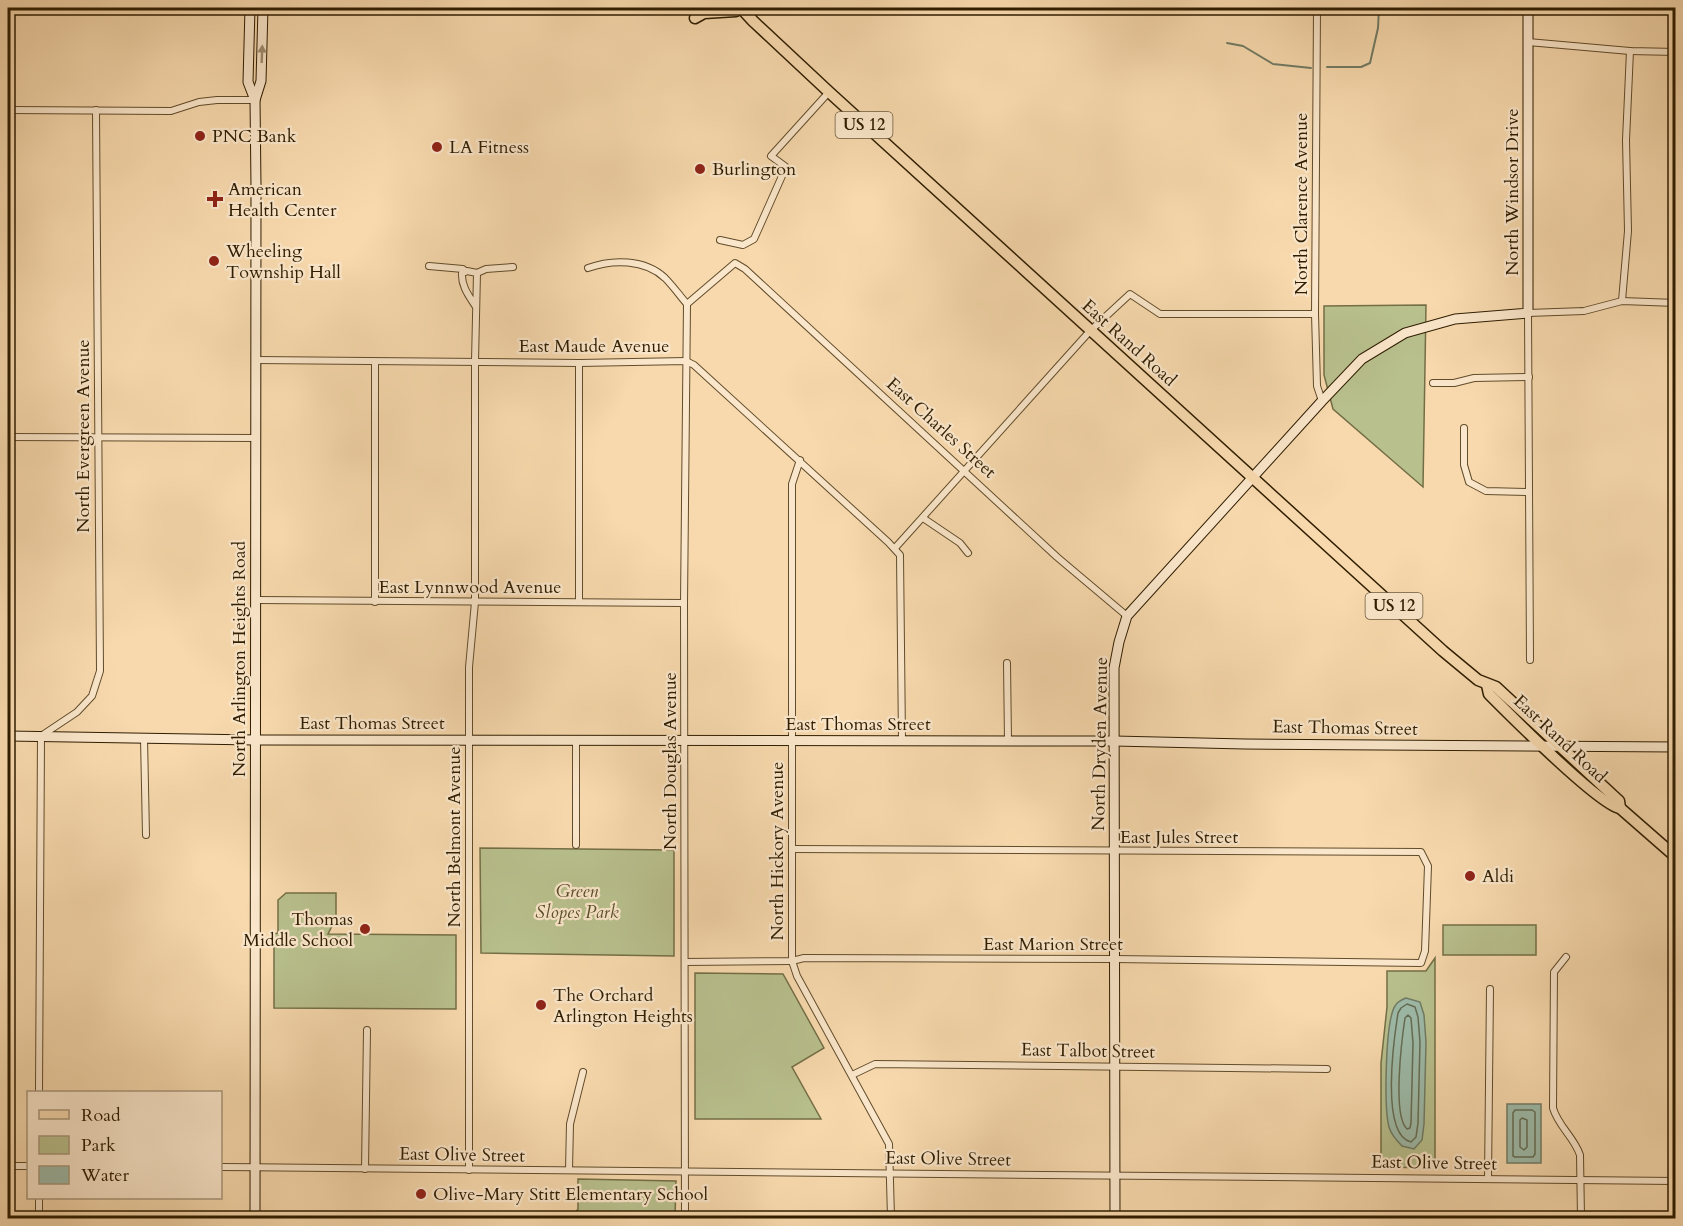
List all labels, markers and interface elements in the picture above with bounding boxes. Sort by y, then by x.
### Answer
one-way arrow [258,45,267,64]
street label: North Windsor Drive [1500,108,1525,276]
road number: US 12 [836,112,892,138]
street label: North Clarence Avenue [1289,113,1314,295]
place label: PNC Bank [212,124,297,149]
marker: PNC Bank [193,129,207,143]
place label: LA Fitness [449,135,529,160]
marker: LA Fitness [430,140,444,154]
place label: Burlington [712,157,797,182]
marker: Burlington [693,162,707,176]
place label: American Health Center [228,177,337,223]
marker: American Health Center [206,190,224,208]
place label: Wheeling Township Hall [225,239,341,285]
marker: Wheeling Township Hall [207,254,221,268]
street label: East Rand Road [1076,294,1182,393]
street label: East Maude Avenue [519,334,670,359]
street label: North Evergreen Avenue [71,339,96,533]
street label: East Charles Street [880,372,1002,484]
street label: North Arlington Heights Road [227,540,252,777]
street label: East Lynnwood Avenue [379,575,561,600]
road number: US 12 [1366,593,1422,619]
street label: North Dryden Avenue [1086,657,1114,831]
street label: North Douglas Avenue [658,672,683,850]
street label: East Rand Road [1508,689,1613,789]
street label: East Thomas Street [299,711,445,736]
street label: East Thomas Street [785,712,931,737]
street label: East Thomas Street [1272,714,1418,742]
street label: North Belmont Avenue [442,746,467,928]
street label: North Hickory Avenue [765,761,790,941]
street label: East Jules Street [1120,825,1238,850]
place label: Aldi [1482,864,1514,889]
marker: Aldi [1463,869,1477,883]
park label: Green Slopes Park [535,879,619,925]
place label: Thomas Middle School [243,907,353,953]
marker: Thomas Middle School [358,922,372,936]
street label: East Marion Street [983,932,1123,957]
place label: The Orchard Arlington Heights [553,983,693,1029]
marker: The Orchard Arlington Heights [534,998,548,1012]
street label: East Talbot Street [1021,1037,1156,1065]
legend [27,1091,222,1199]
text: Road [81,1103,121,1128]
text: Park [81,1133,116,1158]
street label: East Olive Street [399,1141,526,1169]
street label: East Olive Street [885,1145,1012,1173]
street label: East Olive Street [1371,1149,1498,1177]
text: Water [80,1163,130,1188]
place label: Olive-Mary Stitt Elementary School [433,1182,709,1207]
marker: Olive-Mary Stitt Elementary School [414,1187,428,1201]

